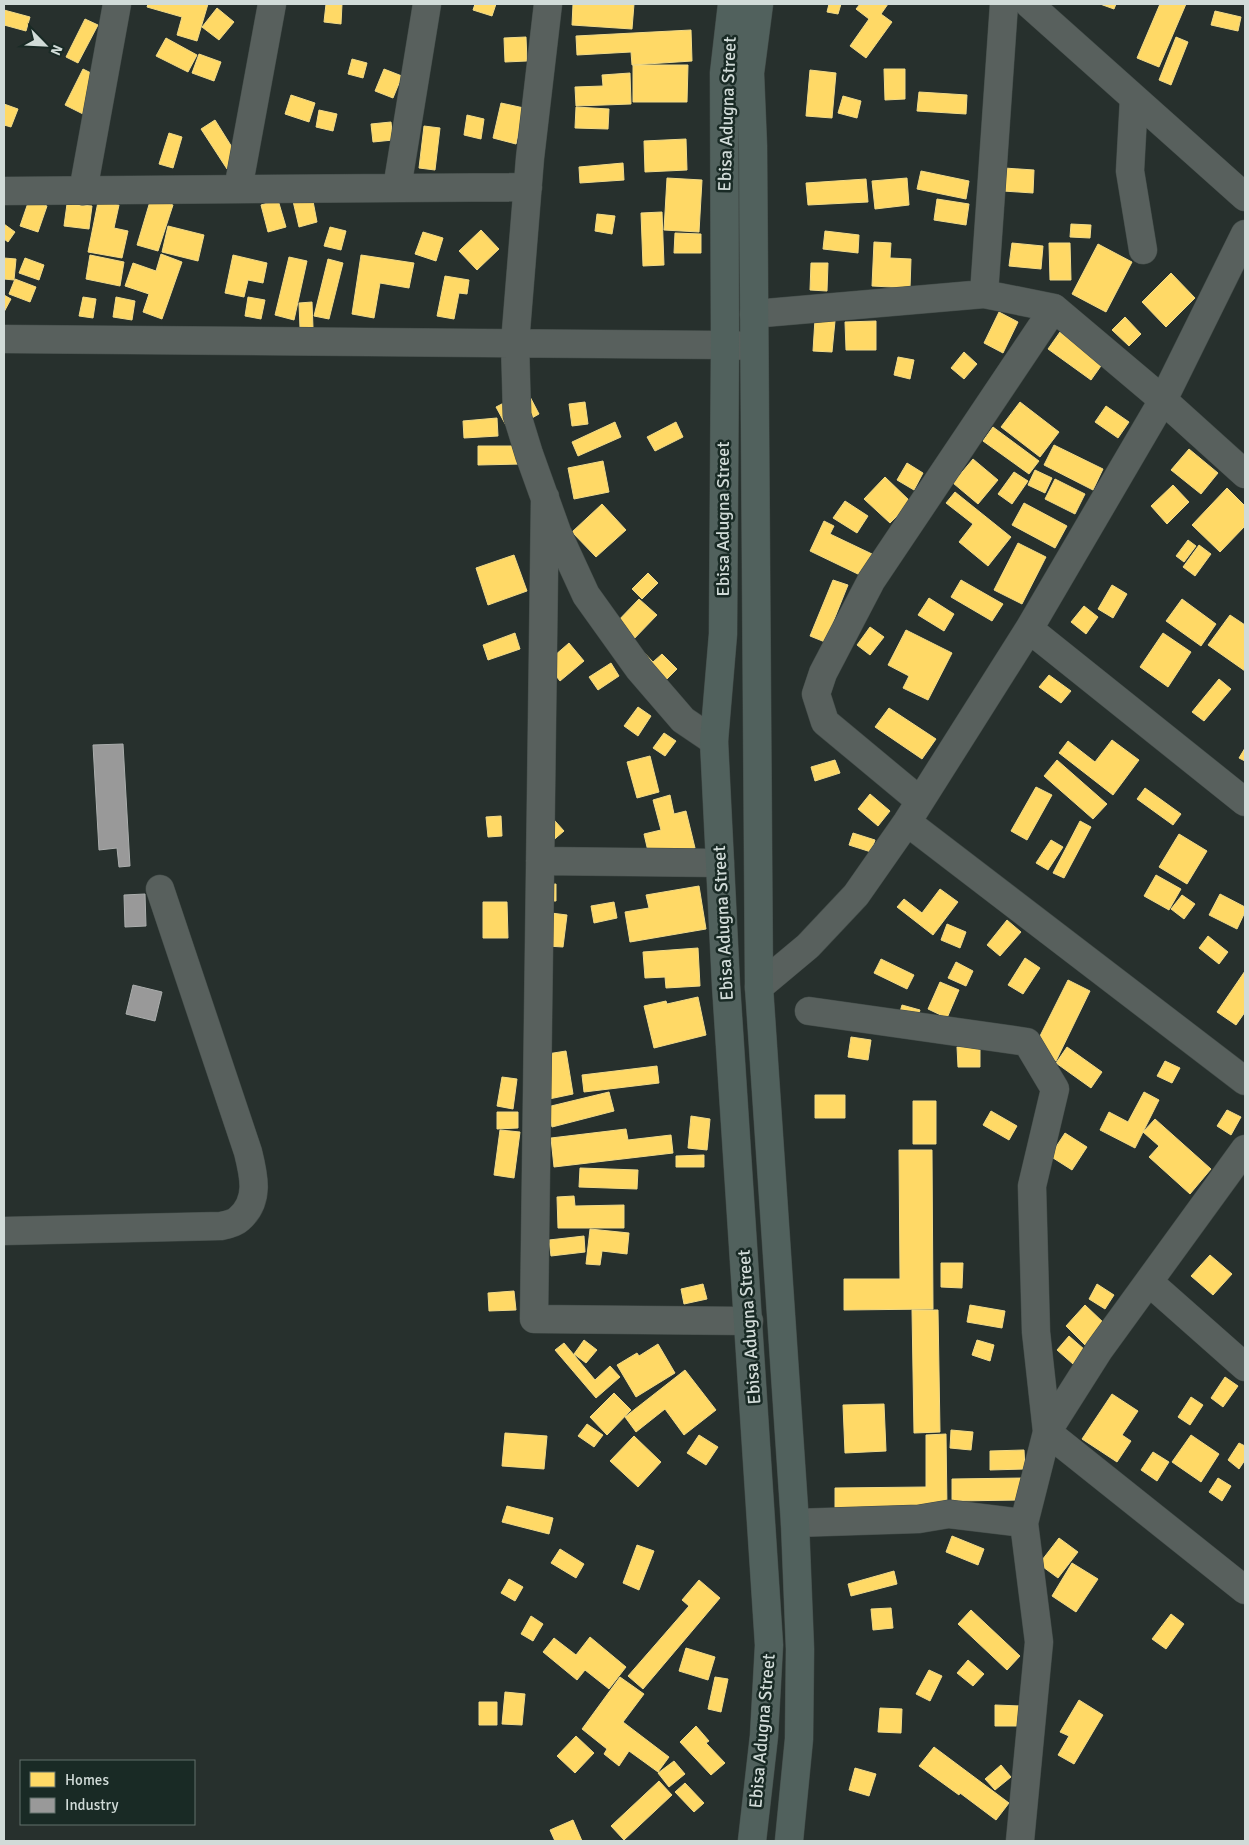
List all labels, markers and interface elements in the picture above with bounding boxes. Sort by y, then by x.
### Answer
north arrow [20,20,70,70]
street label: Ebisa Adugna Street [713,36,741,192]
text: N [47,42,66,58]
street label: Ebisa Adugna Street [712,441,734,597]
street label: Ebisa Adugna Street [708,845,738,1001]
street label: Ebisa Adugna Street [733,1249,765,1405]
street label: Ebisa Adugna Street [744,1653,780,1809]
legend [20,1760,195,1825]
text: Homes [65,1771,109,1789]
text: Industry [65,1796,118,1814]

